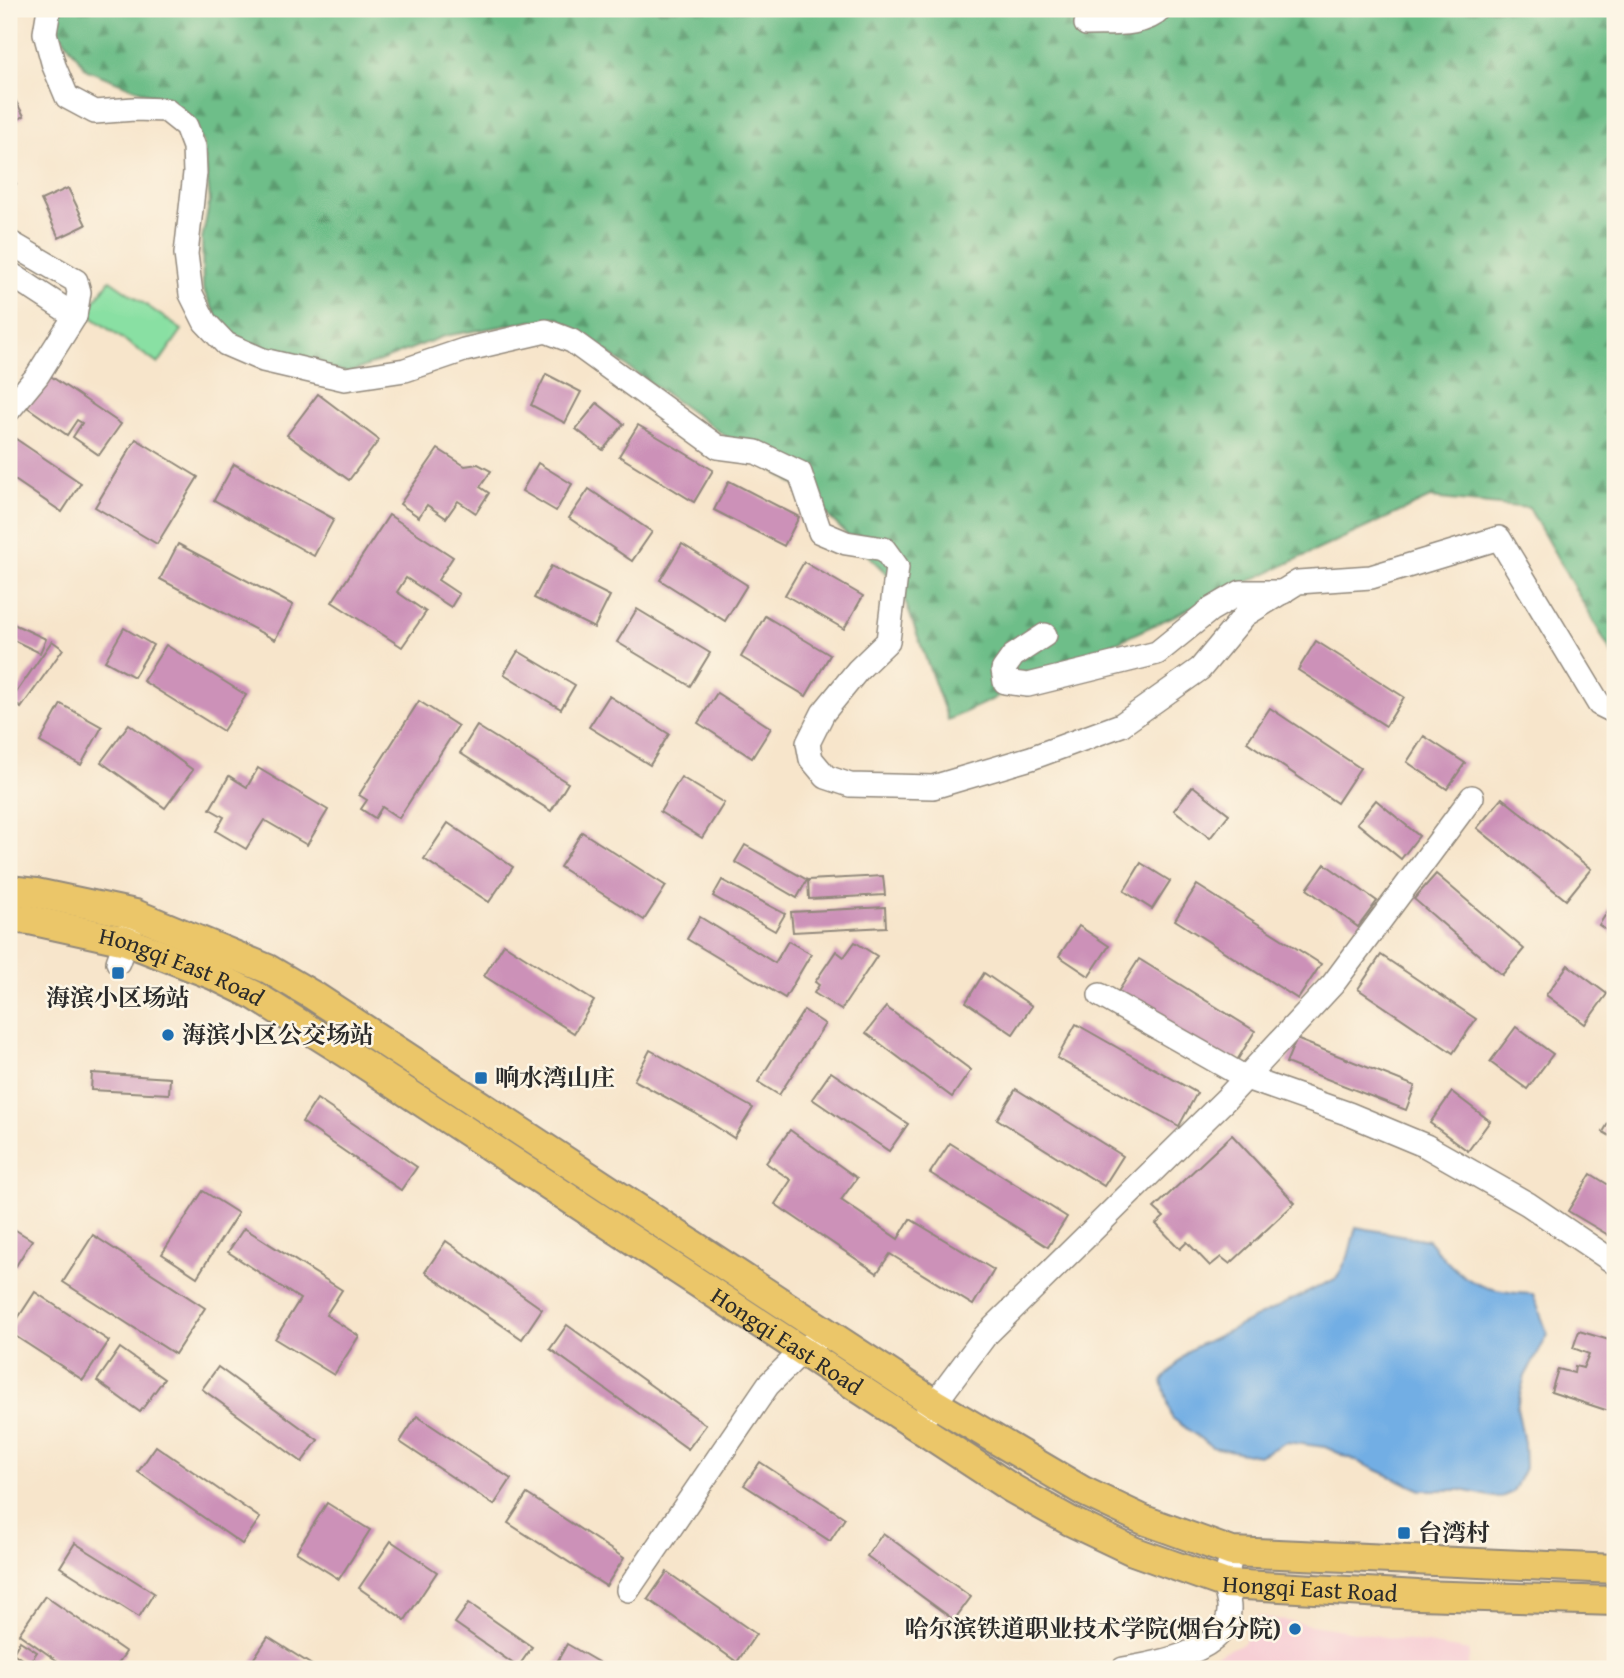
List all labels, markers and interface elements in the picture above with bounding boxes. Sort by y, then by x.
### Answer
street label: Hongqi East Road [96,918,272,1014]
marker: 海滨小区场站 [110,965,126,981]
place label: 海滨小区场站 [46,980,190,1015]
place label: 海滨小区公交场站 [182,1017,374,1052]
marker: 海滨小区公交场站 [160,1027,176,1043]
place label: 响水湾山庄 [495,1060,615,1095]
marker: 响水湾山庄 [473,1070,489,1086]
street label: Hongqi East Road [704,1278,870,1404]
place label: 台湾村 [1418,1515,1490,1550]
marker: 台湾村 [1396,1525,1412,1541]
street label: Hongqi East Road [1222,1566,1399,1611]
place label: 哈尔滨铁道职业技术学院(烟台分院) [905,1611,1281,1646]
marker: 哈尔滨铁道职业技术学院(烟台分院) [1287,1621,1303,1637]

